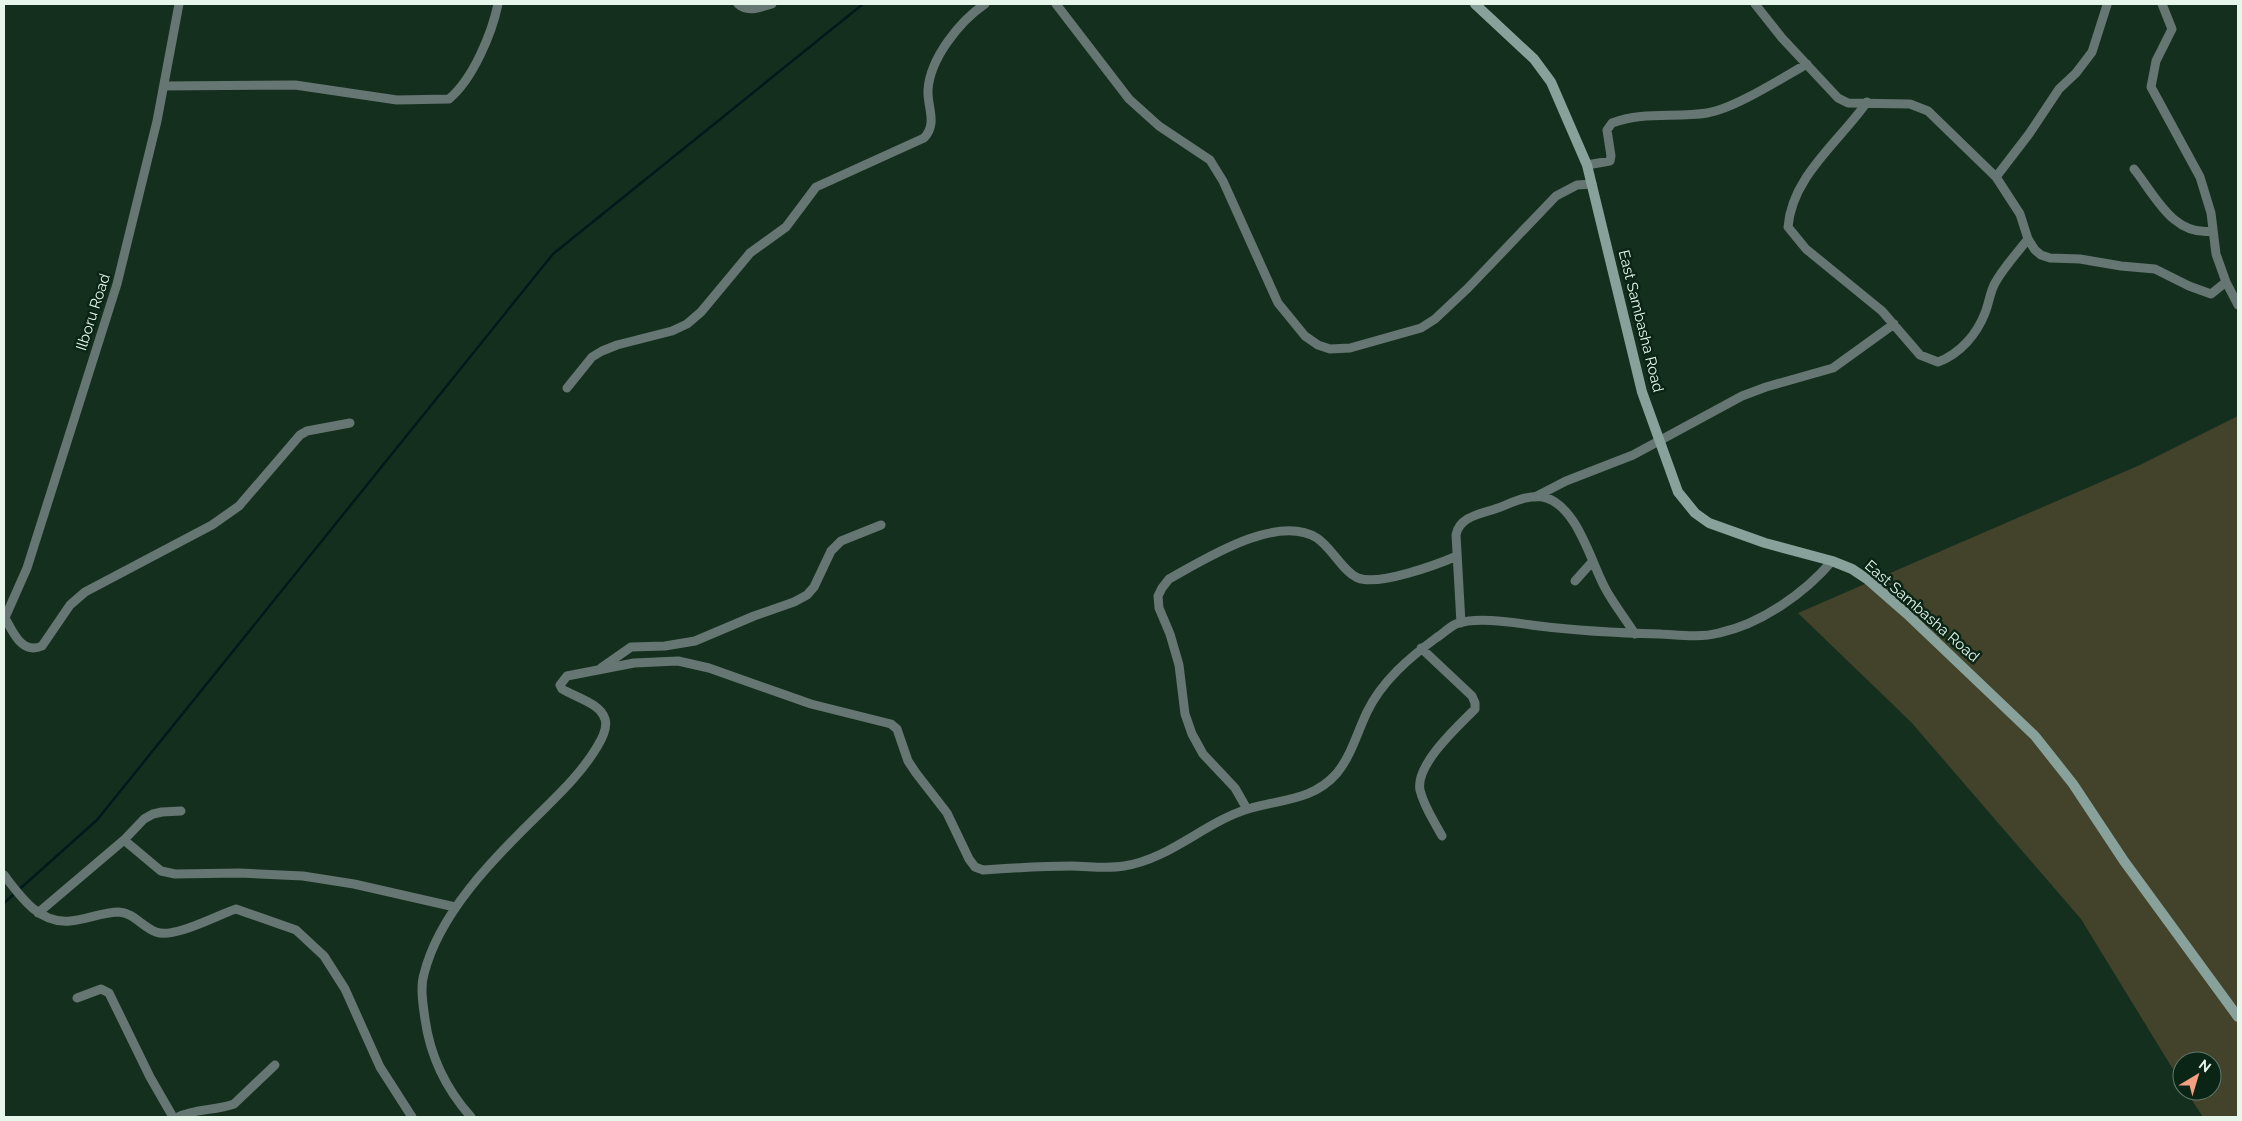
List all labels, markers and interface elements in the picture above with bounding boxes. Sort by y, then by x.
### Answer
street label: East Sambasha Road [1615,248,1667,394]
street label: Ilboru Road [72,271,114,353]
street label: East Sambasha Road [1861,556,1983,666]
north arrow [2172,1051,2222,1101]
text: N [2196,1056,2214,1075]

